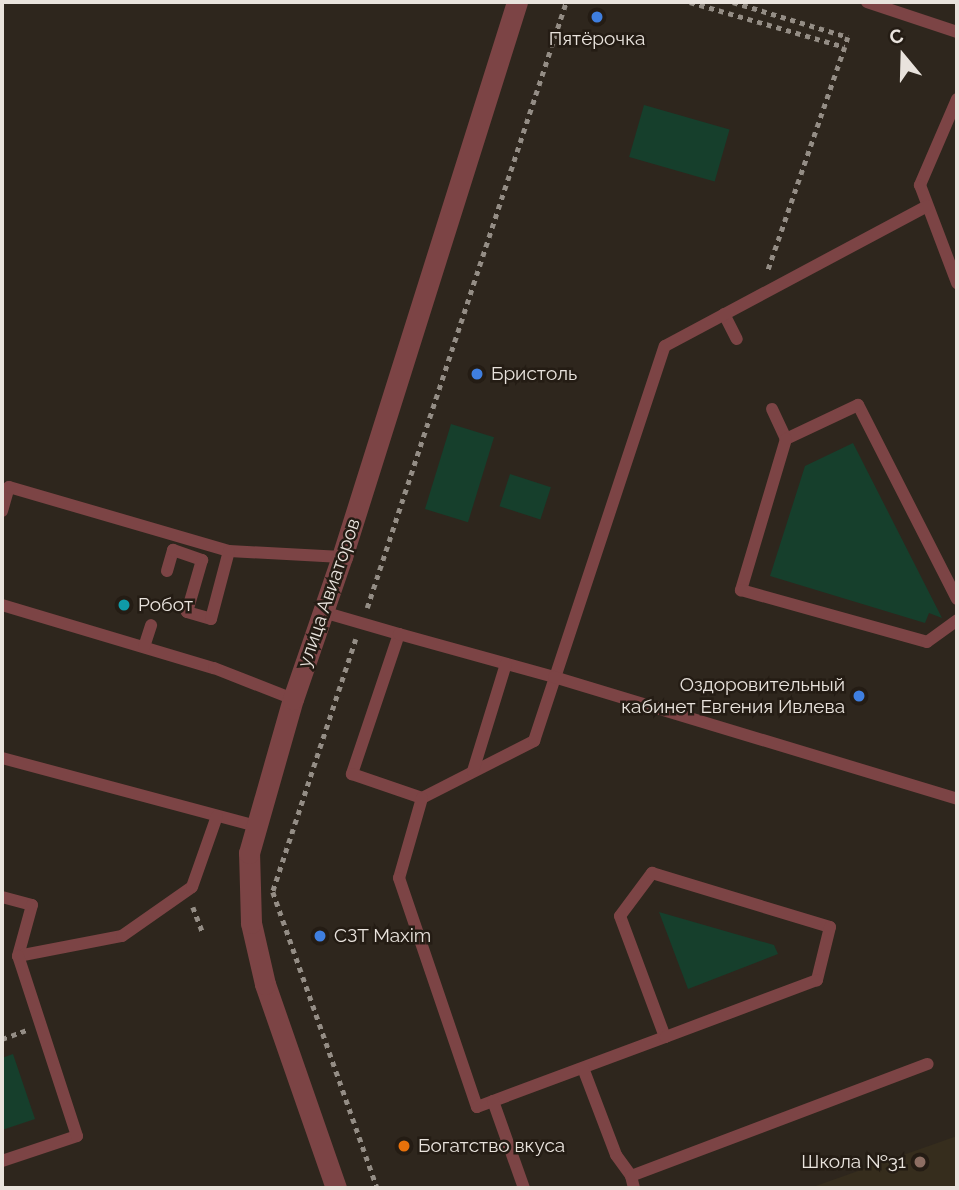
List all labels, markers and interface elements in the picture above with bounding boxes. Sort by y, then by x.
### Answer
marker: Пятёрочка [589,9,605,25]
north arrow [868,21,938,91]
text: С [886,24,906,49]
place label: Пятёрочка [549,28,645,50]
place label: Бристоль [491,363,577,385]
marker: Бристоль [469,366,485,382]
street label: улица Авиаторов [293,515,365,671]
place label: Робот [138,594,193,616]
marker: Робот [116,597,132,613]
place label: Оздоровительный кабинет Евгения Ивлева [621,674,845,718]
marker: Оздоровительный кабинет Евгения Ивлева [851,688,867,704]
place label: СЗТ Maxim [334,925,432,947]
marker: СЗТ Maxim [312,928,328,944]
place label: Богатство вкуса [418,1135,565,1157]
marker: Богатство вкуса [396,1138,412,1154]
place label: Школа №31 [801,1151,906,1173]
marker: Школа №31 [912,1154,928,1170]

